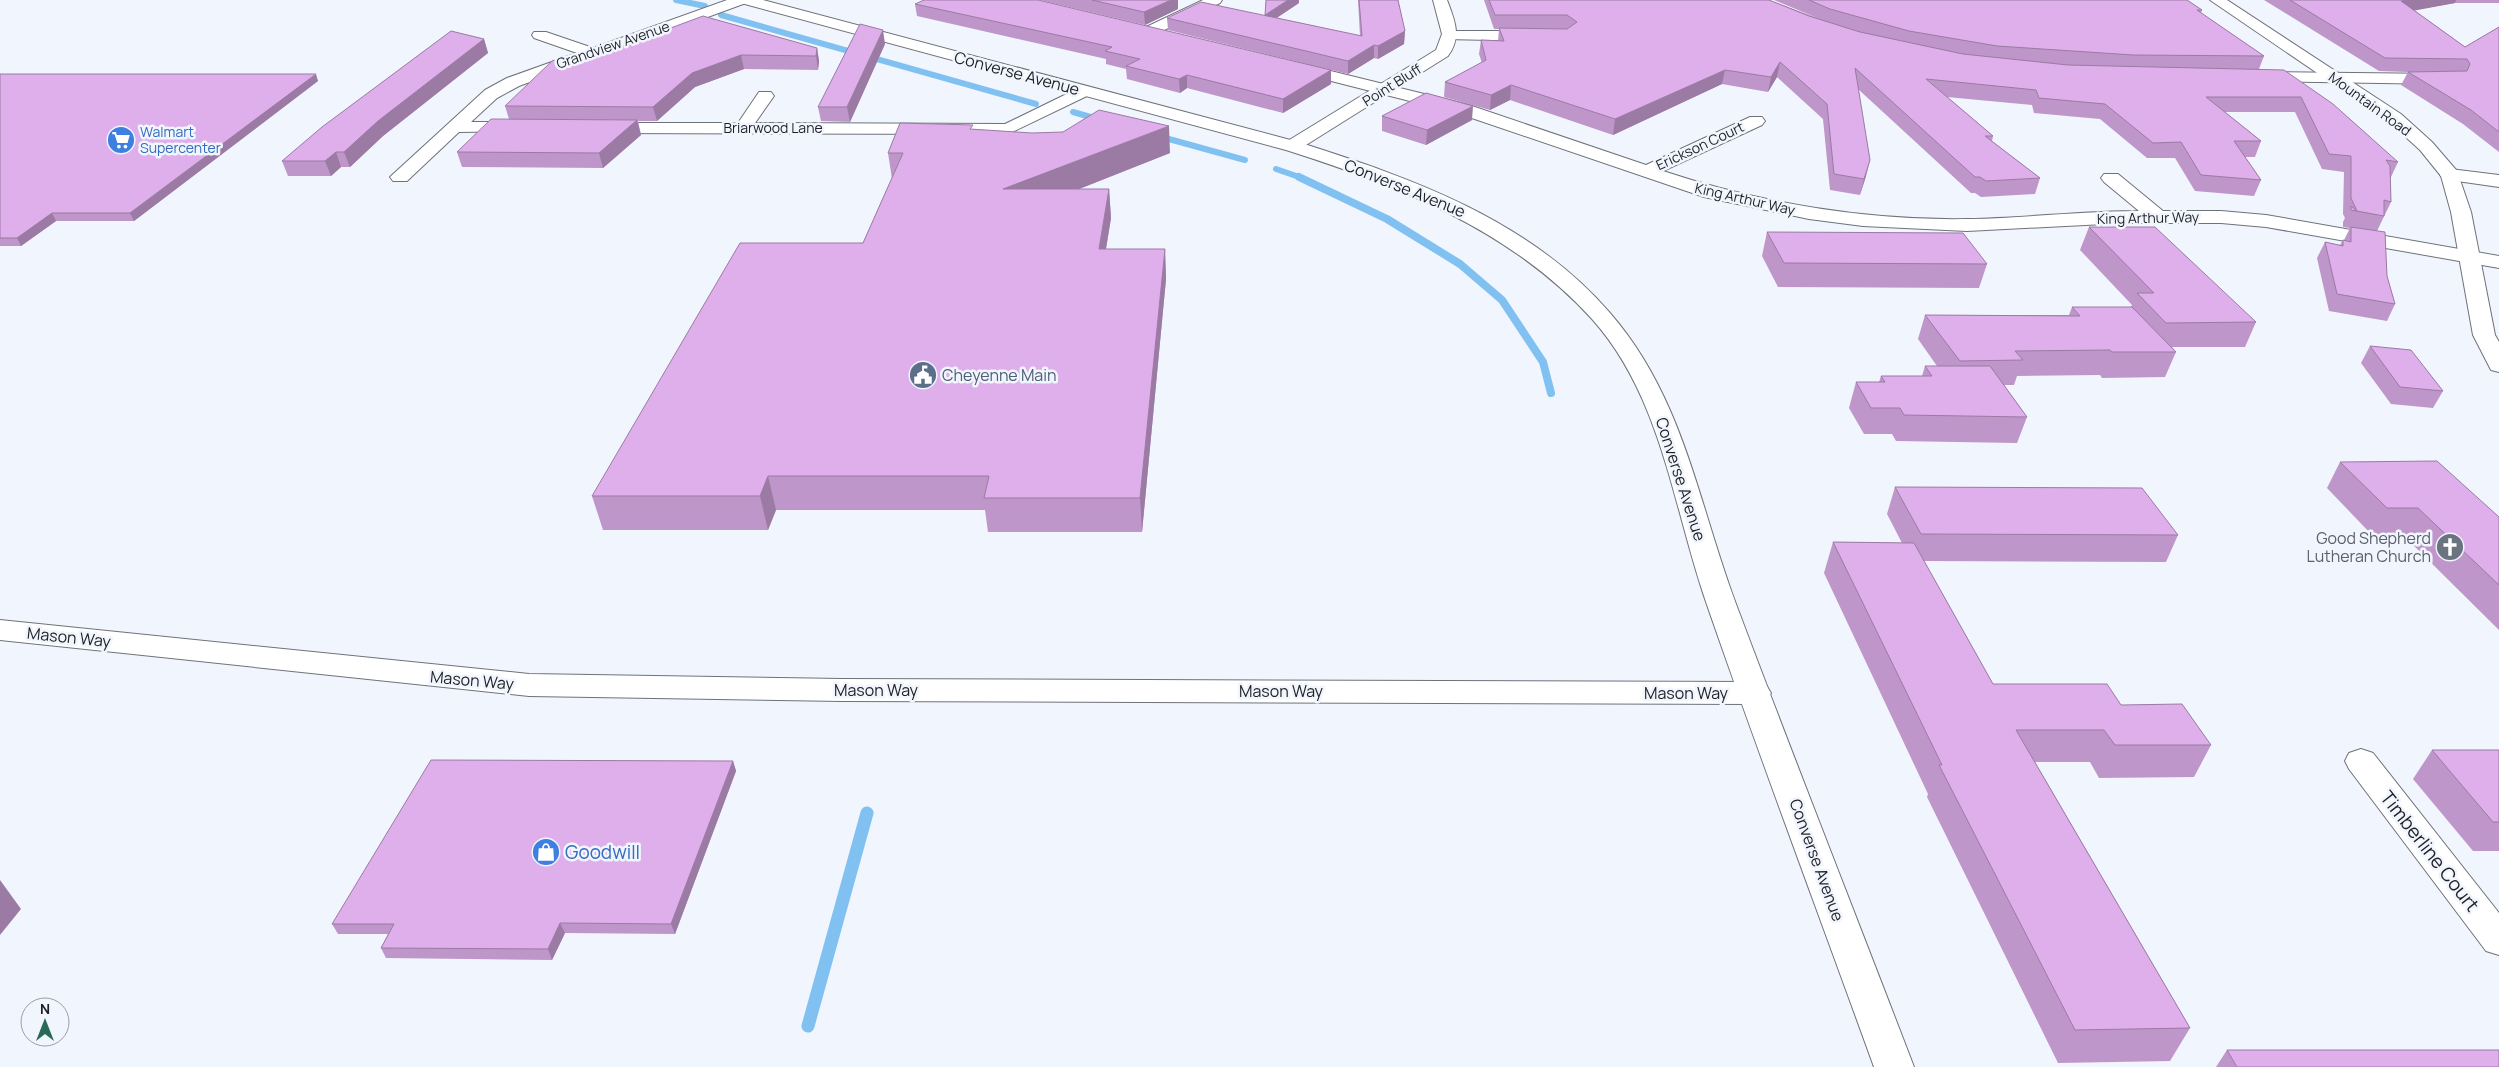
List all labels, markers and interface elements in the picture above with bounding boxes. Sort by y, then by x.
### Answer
street label: Grandview Avenue [554,16,672,73]
street label: Converse Avenue [952,46,1082,100]
street label: Point Bluff [1359,59,1425,110]
street label: Mountain Road [2325,67,2415,140]
street label: Erickson Court [1653,117,1747,174]
street label: Briarwood Lane [723,118,823,137]
place label: Walmart Supercenter [140,122,221,157]
supermarket icon: Walmart Supercenter [106,125,136,155]
street label: Converse Avenue [1341,154,1469,222]
street label: King Arthur Way [1693,178,1798,219]
street label: King Arthur Way [2097,207,2200,228]
public building icon: Cheyenne Main [908,360,938,390]
place label: Cheyenne Main [942,364,1056,386]
street label: Converse Avenue [1651,414,1711,544]
place label: Good Shepherd Lutheran Church [2307,527,2431,567]
church icon: Good Shepherd Lutheran Church [2435,532,2465,562]
street label: Mason Way [26,622,112,652]
street label: Mason Way [429,665,515,695]
street label: Mason Way [834,679,919,701]
street label: Mason Way [1239,680,1324,702]
street label: Mason Way [1644,682,1729,704]
street label: Timberline Court [2375,785,2485,917]
street label: Converse Avenue [1785,796,1849,924]
shop icon: Goodwill [531,837,561,867]
place label: Goodwill [565,839,640,865]
north arrow [20,997,70,1047]
text: N [40,999,50,1018]

